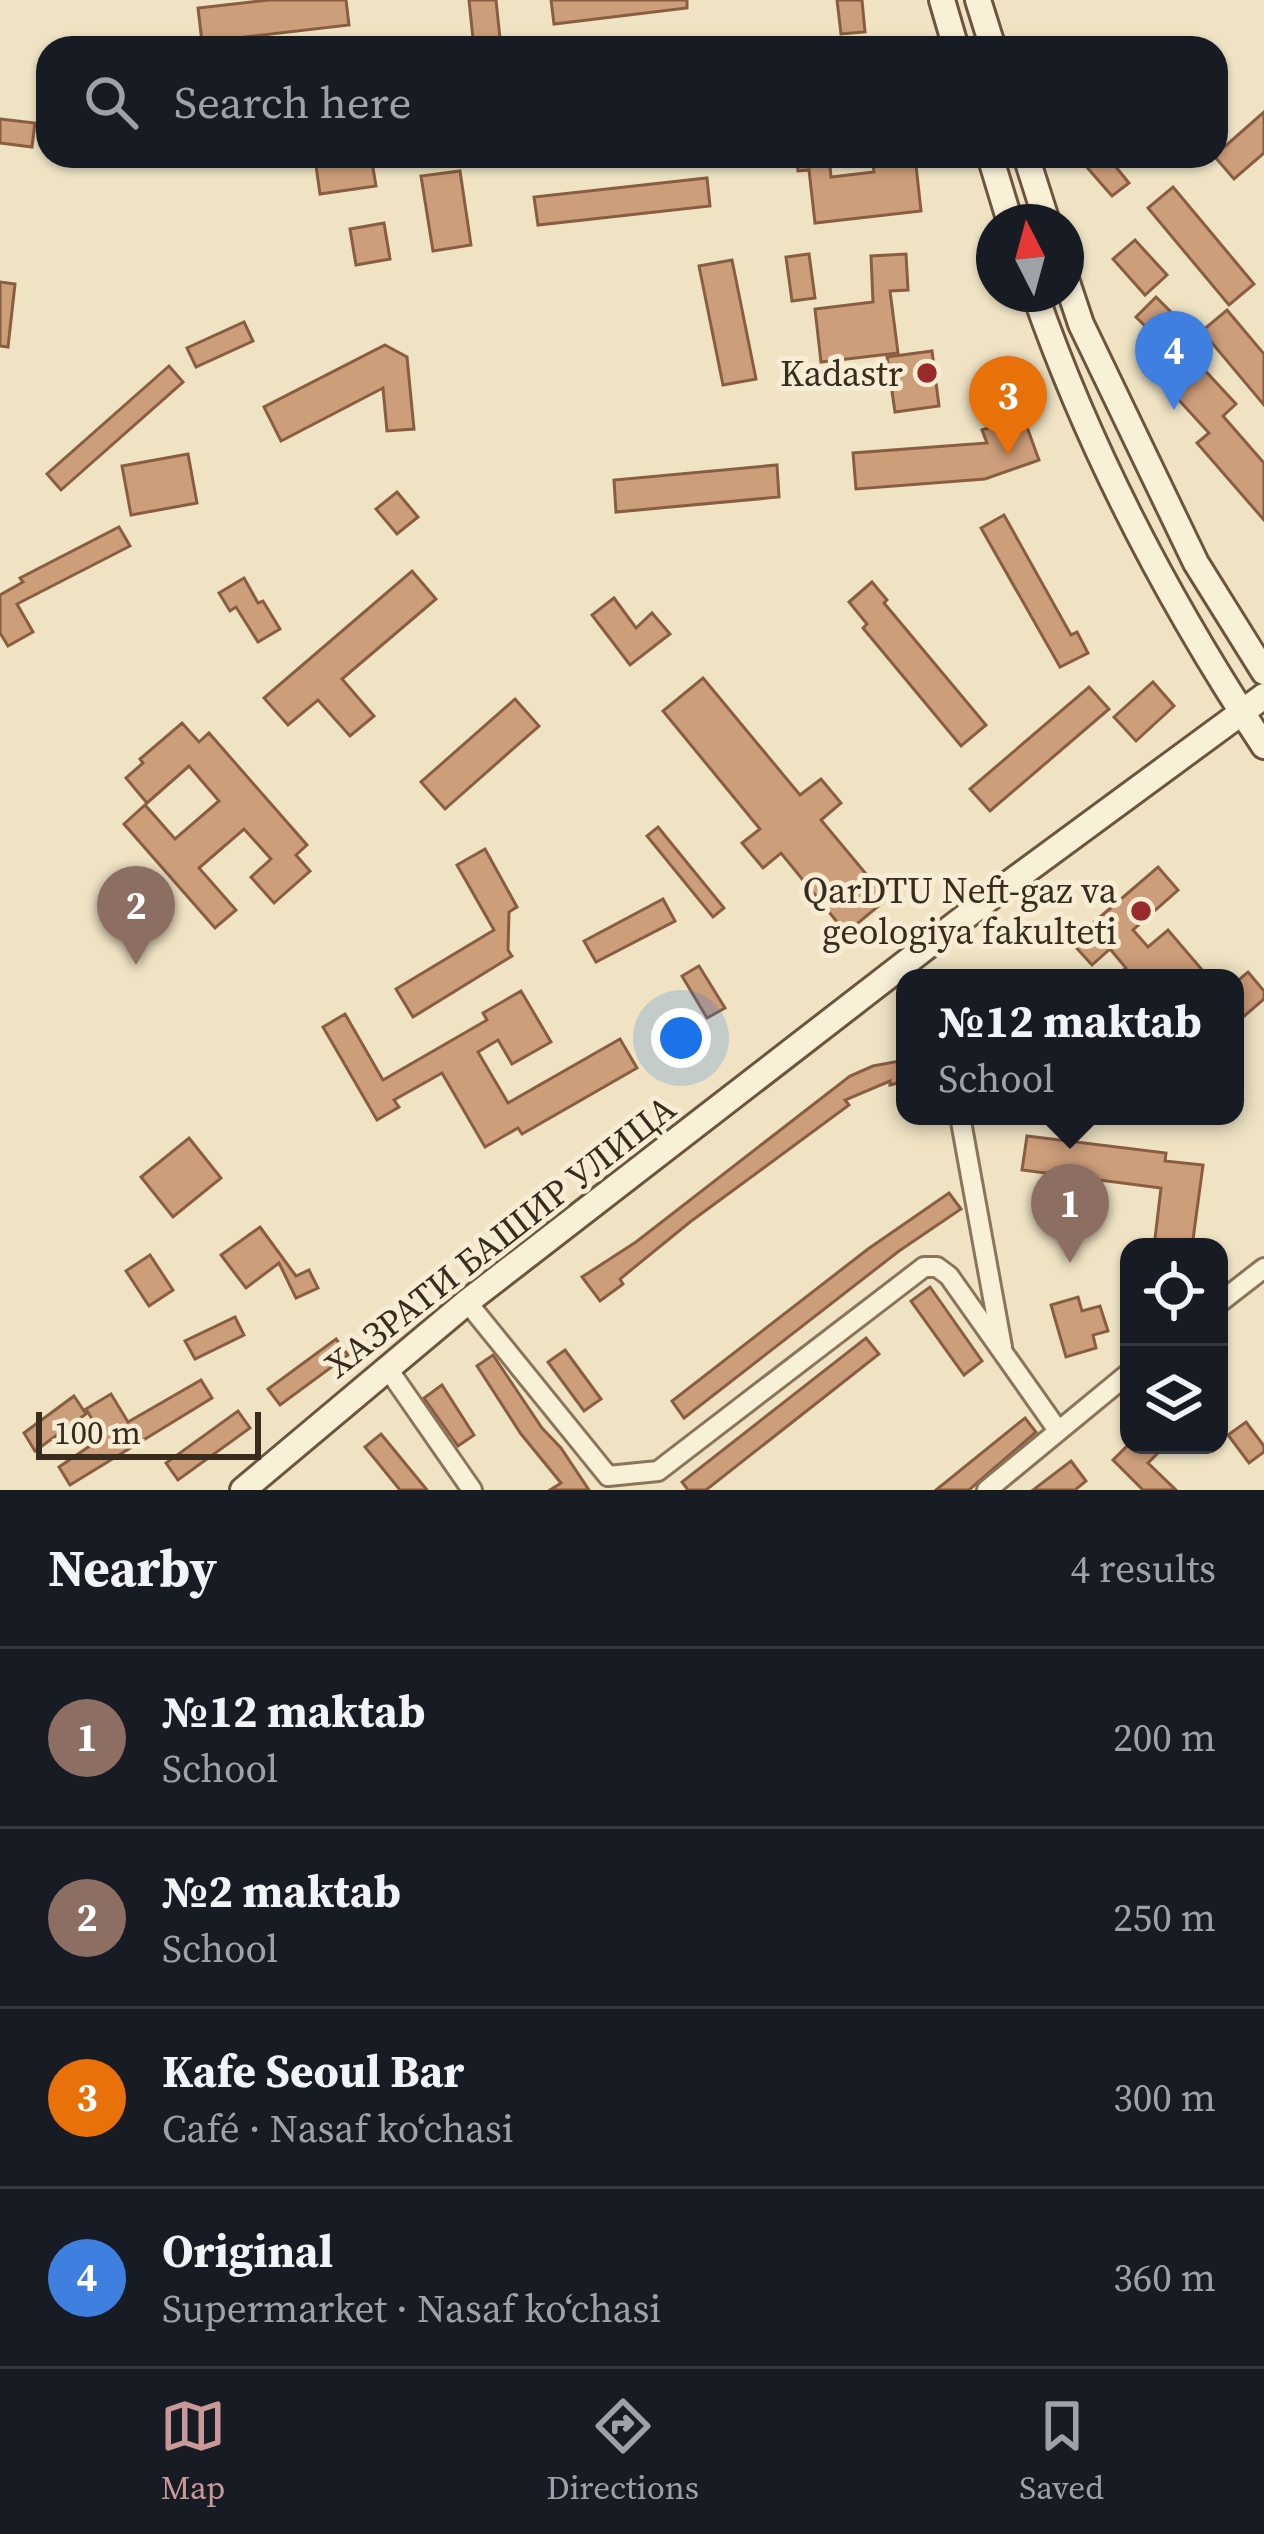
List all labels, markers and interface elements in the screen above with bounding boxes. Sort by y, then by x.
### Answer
search box [36,36,1228,168]
icon: search [78,69,144,135]
text: Search here [174,71,411,133]
north arrow [976,204,1084,312]
pin: 4 [1135,311,1213,410]
place label: Kadastr [780,349,903,398]
pin: 3 [969,356,1047,455]
marker: Kadastr [914,360,940,386]
pin: 2 [97,866,175,965]
place label: QarDTU Neft-gaz va geologiya fakulteti [803,866,1118,956]
marker: QarDTU Neft-gaz va geologiya fakulteti [1128,898,1154,924]
popup [896,969,1244,1125]
text: №12 maktab [938,990,1202,1052]
your location [651,1008,711,1068]
text: School [938,1052,1054,1105]
street label: ХАЗРАТИ БАШИР УЛИЦА [315,1084,686,1389]
pin: 1 [1031,1164,1109,1263]
map controls [1120,1238,1228,1454]
button: locate [1120,1238,1228,1346]
button: layers [1120,1346,1228,1454]
scale bar [36,1406,261,1459]
text: 100 m [54,1410,141,1455]
text: Nearby [48,1533,217,1603]
text: 4 results [1071,1542,1216,1595]
text: №12 maktab [162,1680,425,1742]
text: 1 [76,1711,98,1764]
text: 200 m [1113,1711,1216,1764]
text: School [162,1742,278,1795]
text: №2 maktab [162,1860,401,1922]
text: 2 [76,1891,98,1944]
text: 250 m [1113,1891,1216,1944]
text: School [162,1922,278,1975]
text: Kafe Seoul Bar [162,2040,464,2102]
text: 3 [76,2071,98,2124]
text: 300 m [1113,2071,1216,2124]
text: Café · Nasaf ko‘chasi [162,2102,514,2155]
text: Original [162,2220,333,2282]
text: 4 [76,2251,98,2304]
text: 360 m [1113,2251,1216,2304]
text: Supermarket · Nasaf ko‘chasi [162,2282,661,2335]
tab: Map [160,2393,226,2510]
tab: Directions [546,2393,699,2510]
tab: Saved [1019,2393,1104,2510]

